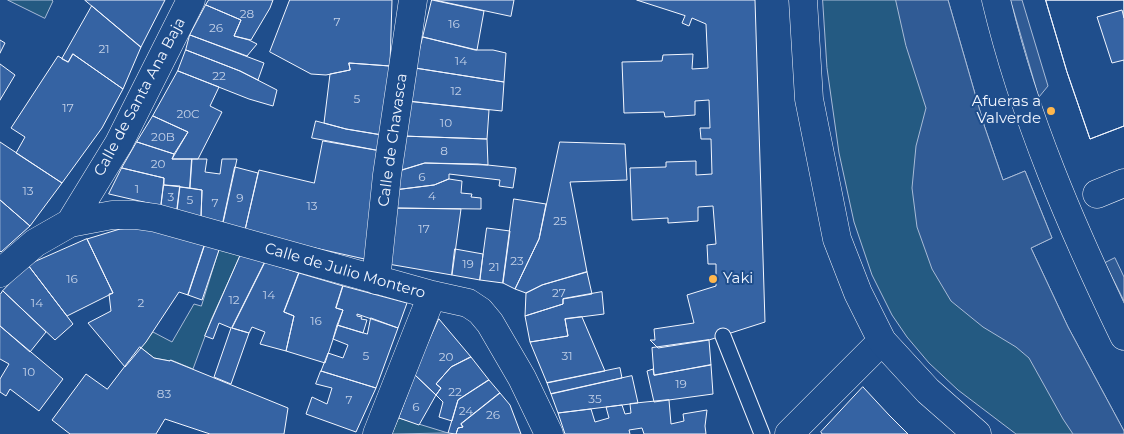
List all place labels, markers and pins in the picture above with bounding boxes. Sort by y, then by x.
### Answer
place label: Afueras a Valverde [972,93,1041,128]
marker: Afueras a Valverde [1045,105,1057,117]
place label: Yaki [723,270,753,288]
marker: Yaki [707,273,719,285]

